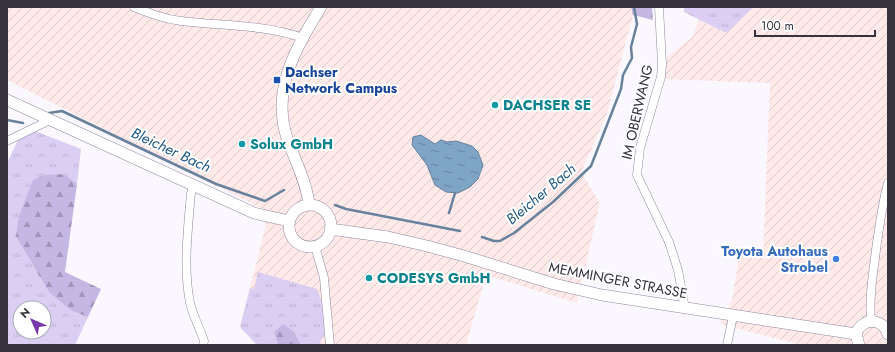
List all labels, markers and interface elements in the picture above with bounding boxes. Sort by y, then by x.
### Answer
scale bar [755,12,875,38]
text: 100 m [761,17,794,35]
place label: Dachser Network Campus [285,62,398,98]
street label: IM OBERWANG [616,62,658,161]
marker: Dachser Network Campus [272,75,282,85]
place label: DACHSER SE [503,95,591,115]
marker: DACHSER SE [490,100,500,110]
water label: Bleicher Bach [128,122,214,178]
place label: Solux GmbH [250,134,333,154]
marker: Solux GmbH [237,139,247,149]
water label: Bleicher Bach [501,158,581,230]
place label: Toyota Autohaus Strobel [721,241,829,277]
marker: Toyota Autohaus Strobel [831,254,841,264]
street label: MEMMINGER STRASSE [547,257,689,303]
place label: CODESYS GmbH [377,268,490,288]
marker: CODESYS GmbH [364,273,374,283]
north arrow [12,300,52,340]
text: N [16,304,34,322]

